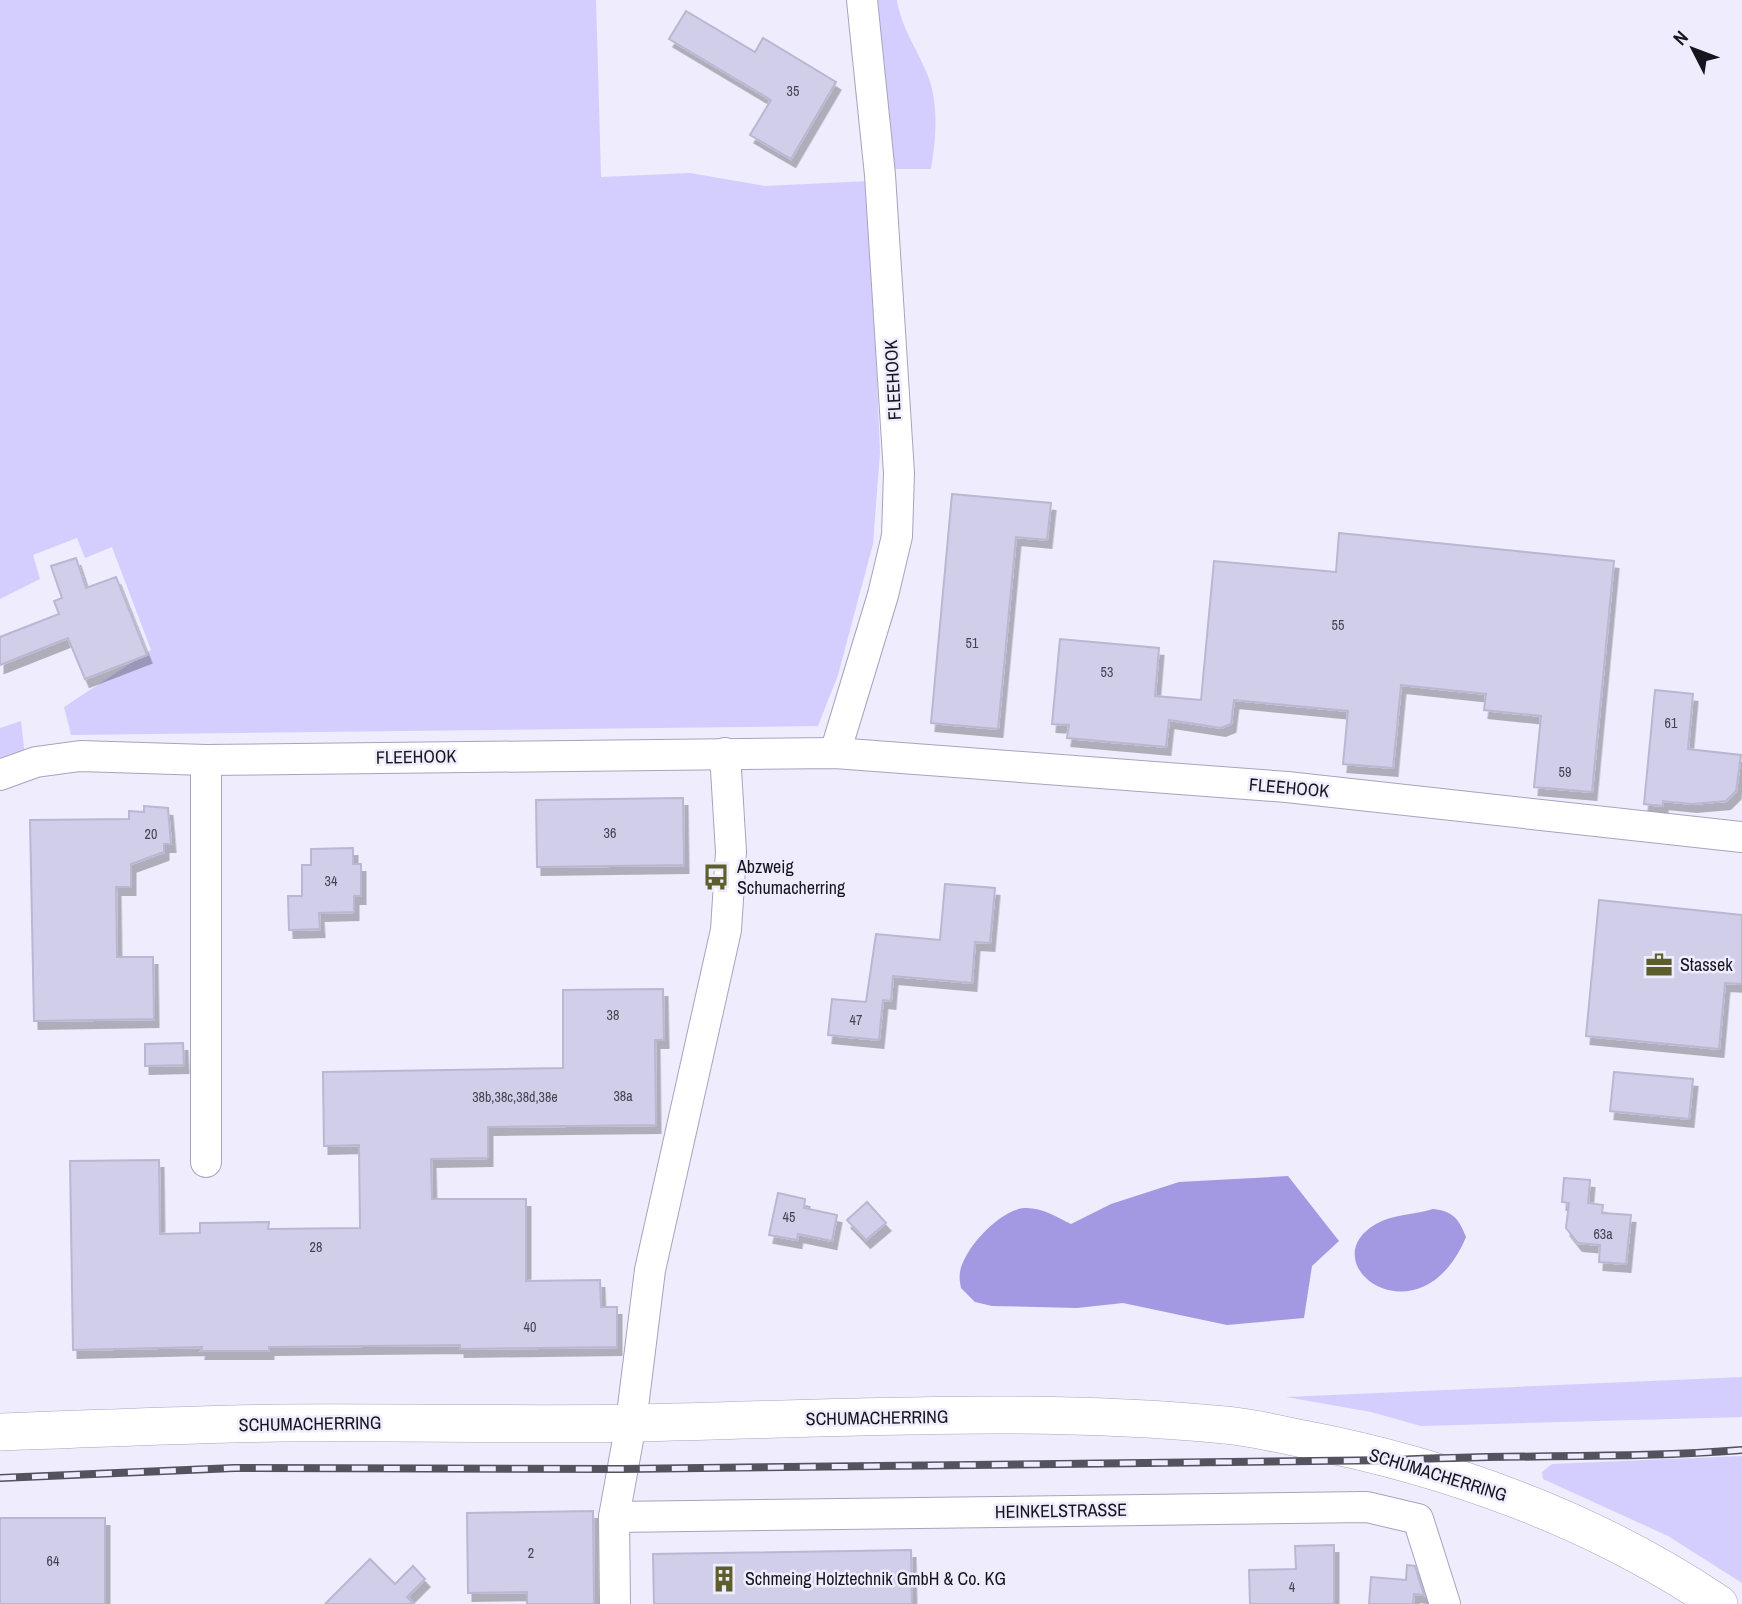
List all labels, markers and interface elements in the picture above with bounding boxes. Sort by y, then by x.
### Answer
north arrow [1658,14,1728,84]
text: N [1667,25,1694,51]
house number: 35 [787,82,799,100]
street label: FLEEHOOK [878,339,907,421]
house number: 55 [1332,616,1344,634]
house number: 51 [966,634,979,652]
house number: 53 [1101,663,1113,681]
house number: 61 [1665,714,1678,732]
street label: FLEEHOOK [376,743,457,770]
house number: 59 [1559,763,1571,781]
street label: FLEEHOOK [1248,772,1330,803]
house number: 36 [604,824,616,842]
house number: 20 [145,825,157,843]
place label: Abzweig Schumacherring [736,854,846,900]
bus stop icon: Abzweig Schumacherring [701,862,731,892]
house number: 34 [325,872,338,890]
office icon: Stassek [1644,950,1674,980]
place label: Stassek [1680,952,1733,977]
house number: 38 [607,1006,619,1024]
house number: 47 [850,1011,862,1029]
house number: 38a [613,1087,633,1105]
house number: 38b,38c,38d,38e [472,1088,558,1106]
house number: 45 [783,1208,795,1226]
house number: 63a [1593,1225,1613,1243]
house number: 28 [310,1238,322,1256]
house number: 40 [524,1318,536,1336]
street label: SCHUMACHERRING [805,1404,949,1431]
street label: SCHUMACHERRING [238,1410,382,1437]
street label: SCHUMACHERRING [1366,1442,1510,1507]
street label: HEINKELSTRASSE [995,1497,1127,1524]
house number: 2 [528,1544,534,1562]
house number: 64 [47,1552,60,1570]
building icon: Schmeing Holztechnik GmbH & Co. KG [709,1564,739,1594]
place label: Schmeing Holztechnik GmbH & Co. KG [745,1566,1006,1591]
house number: 4 [1289,1578,1296,1596]

